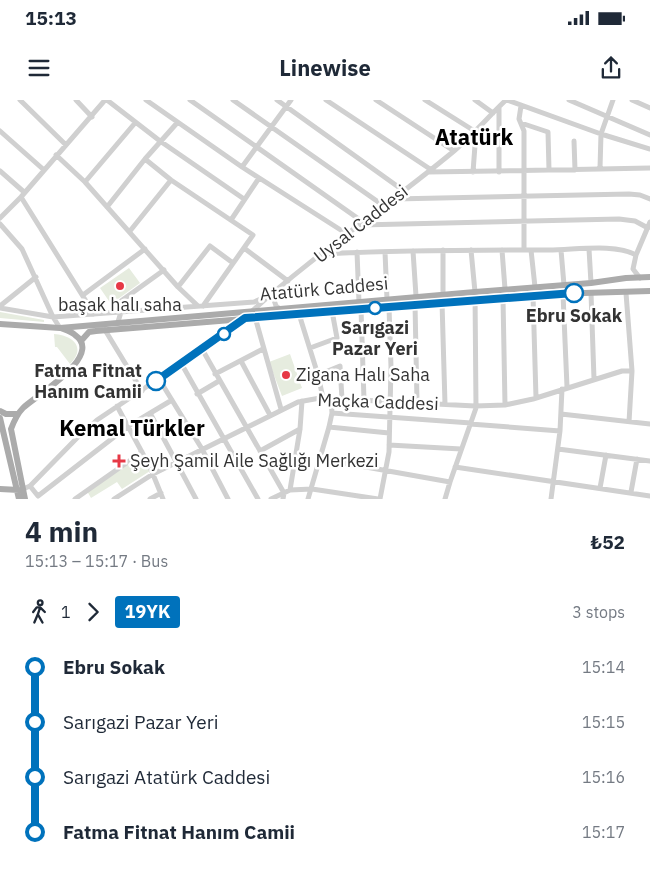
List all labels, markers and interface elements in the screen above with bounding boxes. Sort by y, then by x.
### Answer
text: 15:13 [25,6,77,30]
text: Linewise [279,53,371,82]
icon: menu [25,54,53,82]
icon: share [597,54,625,82]
district label: Atatürk [435,122,514,151]
street label: Uysal Caddesi [309,180,412,268]
street label: Atatürk Caddesi [259,271,389,306]
marker: başak halı saha [114,280,126,292]
marker: Ebru Sokak [564,283,584,303]
place label: başak halı saha [58,293,182,316]
marker: Sarıgazi Pazar Yeri [368,301,382,315]
place label: Ebru Sokak [526,304,623,327]
place label: Sarıgazi Pazar Yeri [332,316,418,360]
unlabelled marker [217,327,231,341]
place label: Fatma Fitnat Hanım Camii [34,359,142,403]
place label: Zigana Halı Saha [296,363,430,386]
marker: Zigana Halı Saha [280,369,292,381]
marker: Fatma Fitnat Hanım Camii [146,371,166,391]
street label: Maçka Caddesi [317,388,439,415]
district label: Kemal Türkler [59,413,205,442]
place label: Şeyh Şamil Aile Sağlığı Merkezi [130,449,378,472]
marker: Şeyh Şamil Aile Sağlığı Merkezi [112,454,126,468]
text: 4 min [25,513,98,550]
text: ₺52 [591,530,625,554]
text: 15:13 – 15:17 · Bus [25,551,168,571]
icon: walk [25,598,53,626]
icon: forward [79,598,107,626]
text: 19YK [125,600,170,623]
text: 1 [61,602,71,622]
text: 3 stops [572,602,625,622]
text: Ebru Sokak [63,655,165,679]
text: 15:14 [582,657,625,677]
text: Sarıgazi Pazar Yeri [63,710,218,734]
text: 15:15 [582,712,625,732]
text: Sarıgazi Atatürk Caddesi [63,765,270,789]
text: 15:16 [582,767,625,787]
text: Fatma Fitnat Hanım Camii [63,820,295,844]
text: 15:17 [582,822,625,842]

